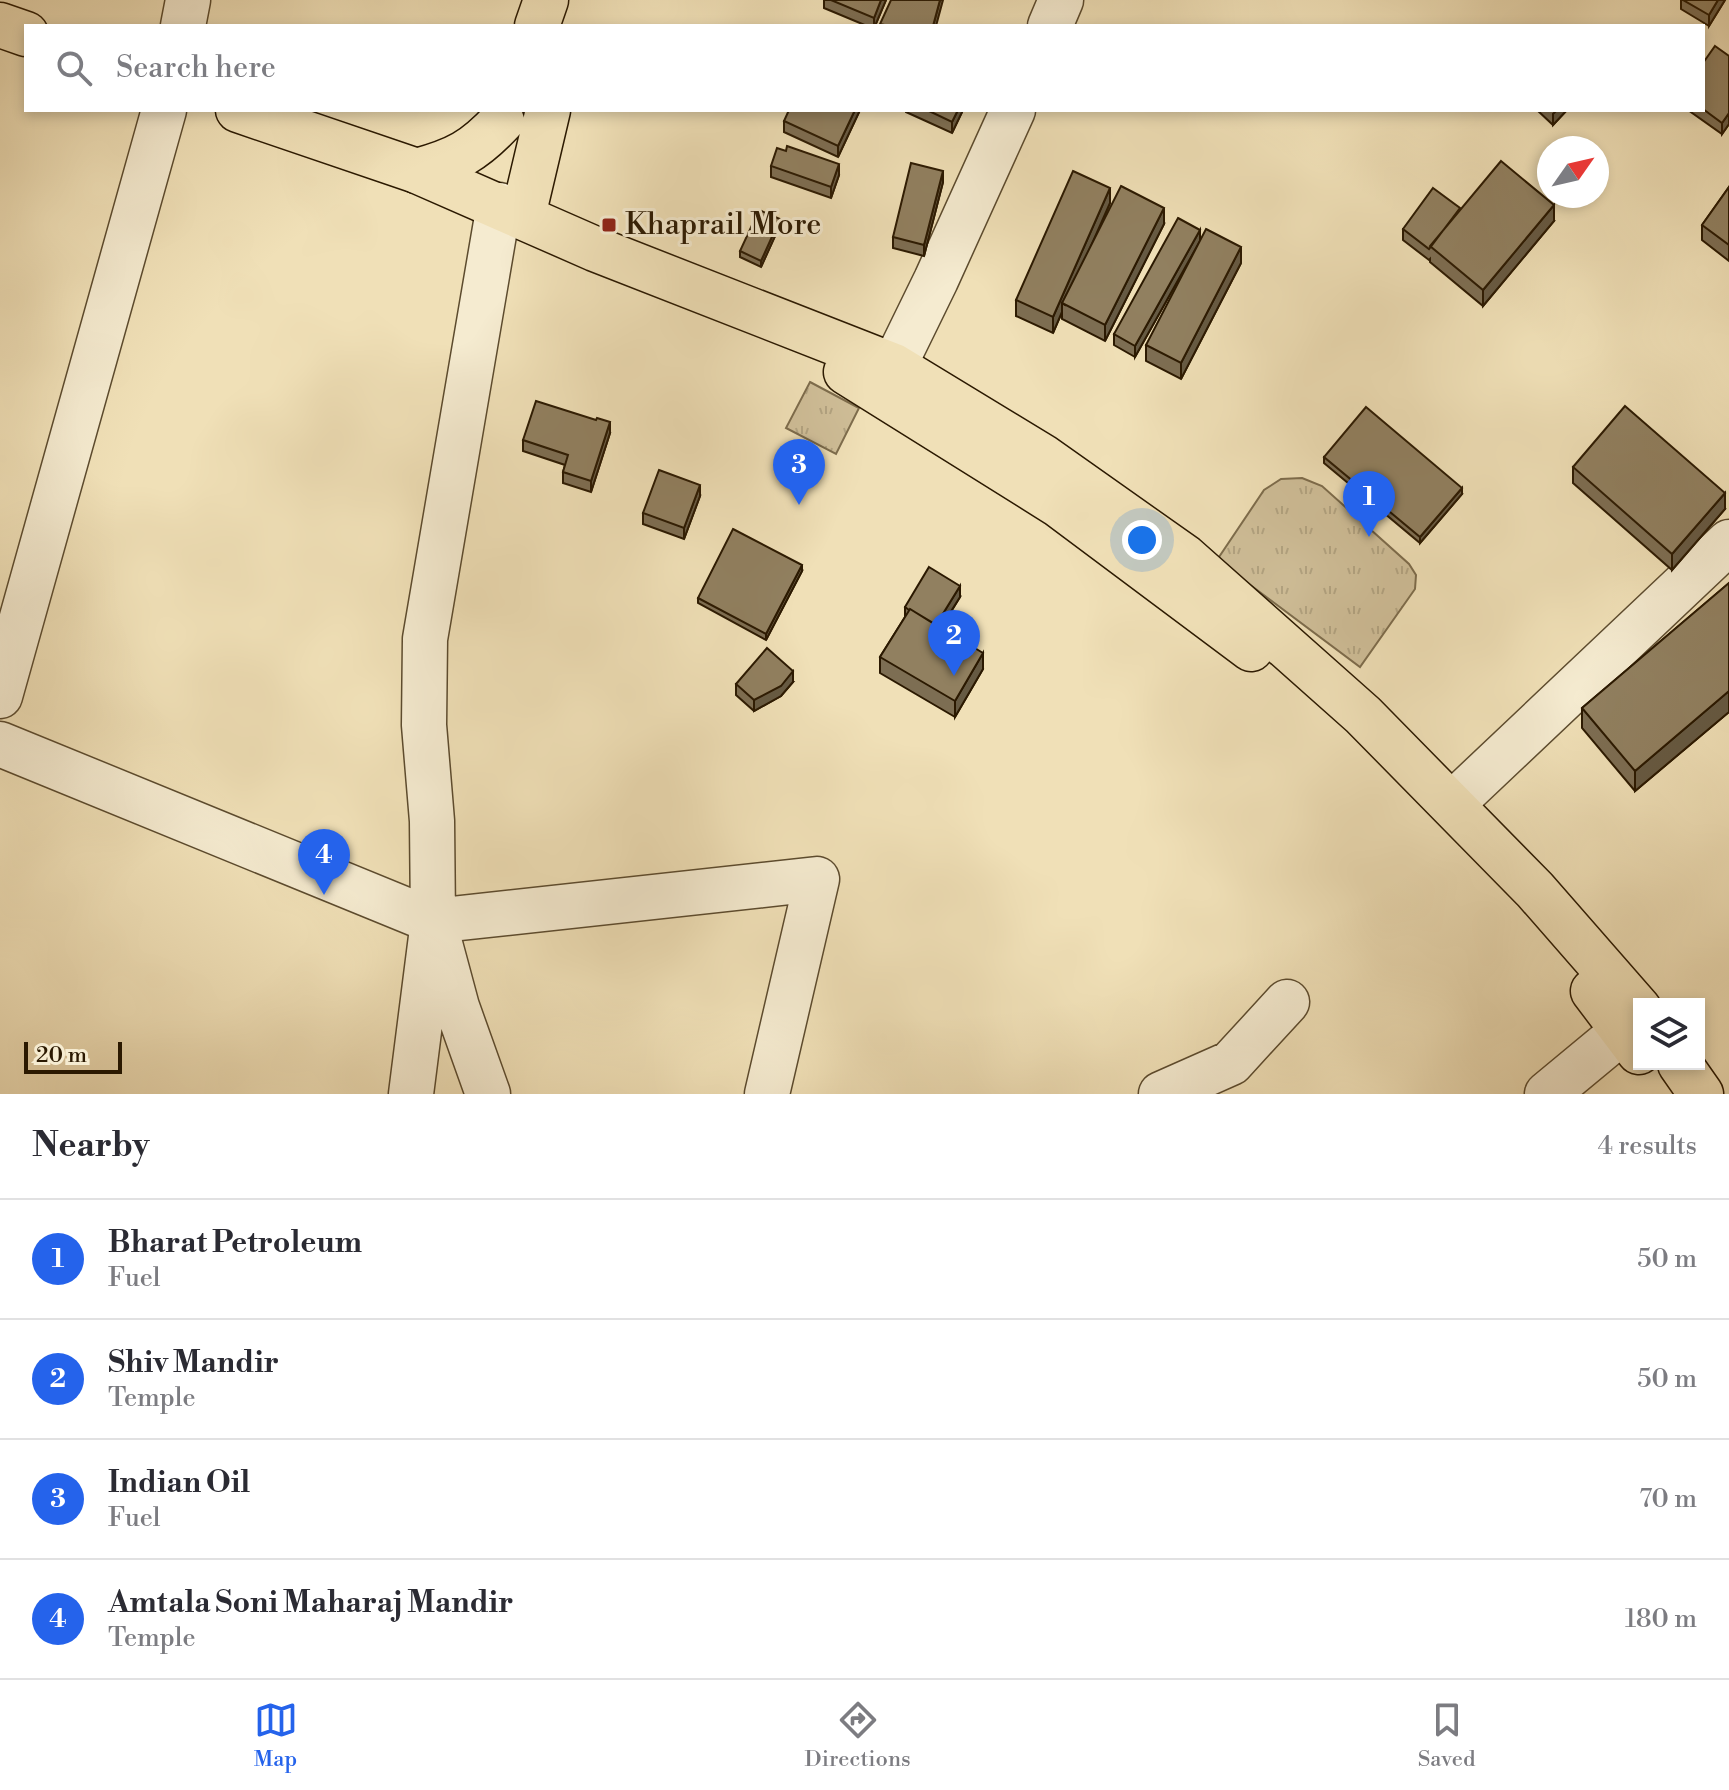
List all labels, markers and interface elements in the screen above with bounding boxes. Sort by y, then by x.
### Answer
search box [24,24,1705,112]
icon: search [52,46,96,90]
text: Search here [116,49,276,87]
north arrow [1537,136,1609,208]
place label: Khaprail More [625,206,822,244]
marker: Khaprail More [600,216,618,234]
pin: 3 [773,439,825,505]
pin: 1 [1343,471,1395,537]
your location [1122,520,1162,560]
pin: 2 [928,610,980,676]
pin: 4 [298,829,350,895]
map controls [1633,998,1705,1070]
button: layers [1633,998,1705,1070]
scale bar [24,1038,122,1074]
text: 20 m [36,1042,87,1069]
text: Nearby [32,1125,150,1167]
text: 4 results [1598,1130,1697,1162]
text: Bharat Petroleum [108,1224,362,1262]
text: 1 [52,1243,64,1275]
text: 50 m [1637,1243,1697,1275]
text: Fuel [108,1262,161,1294]
text: Shiv Mandir [108,1344,279,1382]
text: 2 [50,1363,66,1395]
text: 50 m [1637,1363,1697,1395]
text: Temple [108,1382,196,1414]
text: Indian Oil [108,1464,250,1502]
text: 3 [50,1483,66,1515]
text: 70 m [1639,1483,1697,1515]
text: Fuel [108,1502,161,1534]
text: Amtala Soni Maharaj Mandir [108,1584,513,1622]
text: 4 [49,1603,67,1635]
text: 180 m [1625,1603,1697,1635]
text: Temple [108,1622,196,1654]
tab: Map [254,1698,298,1773]
tab: Directions [805,1698,911,1773]
tab: Saved [1418,1698,1475,1773]

